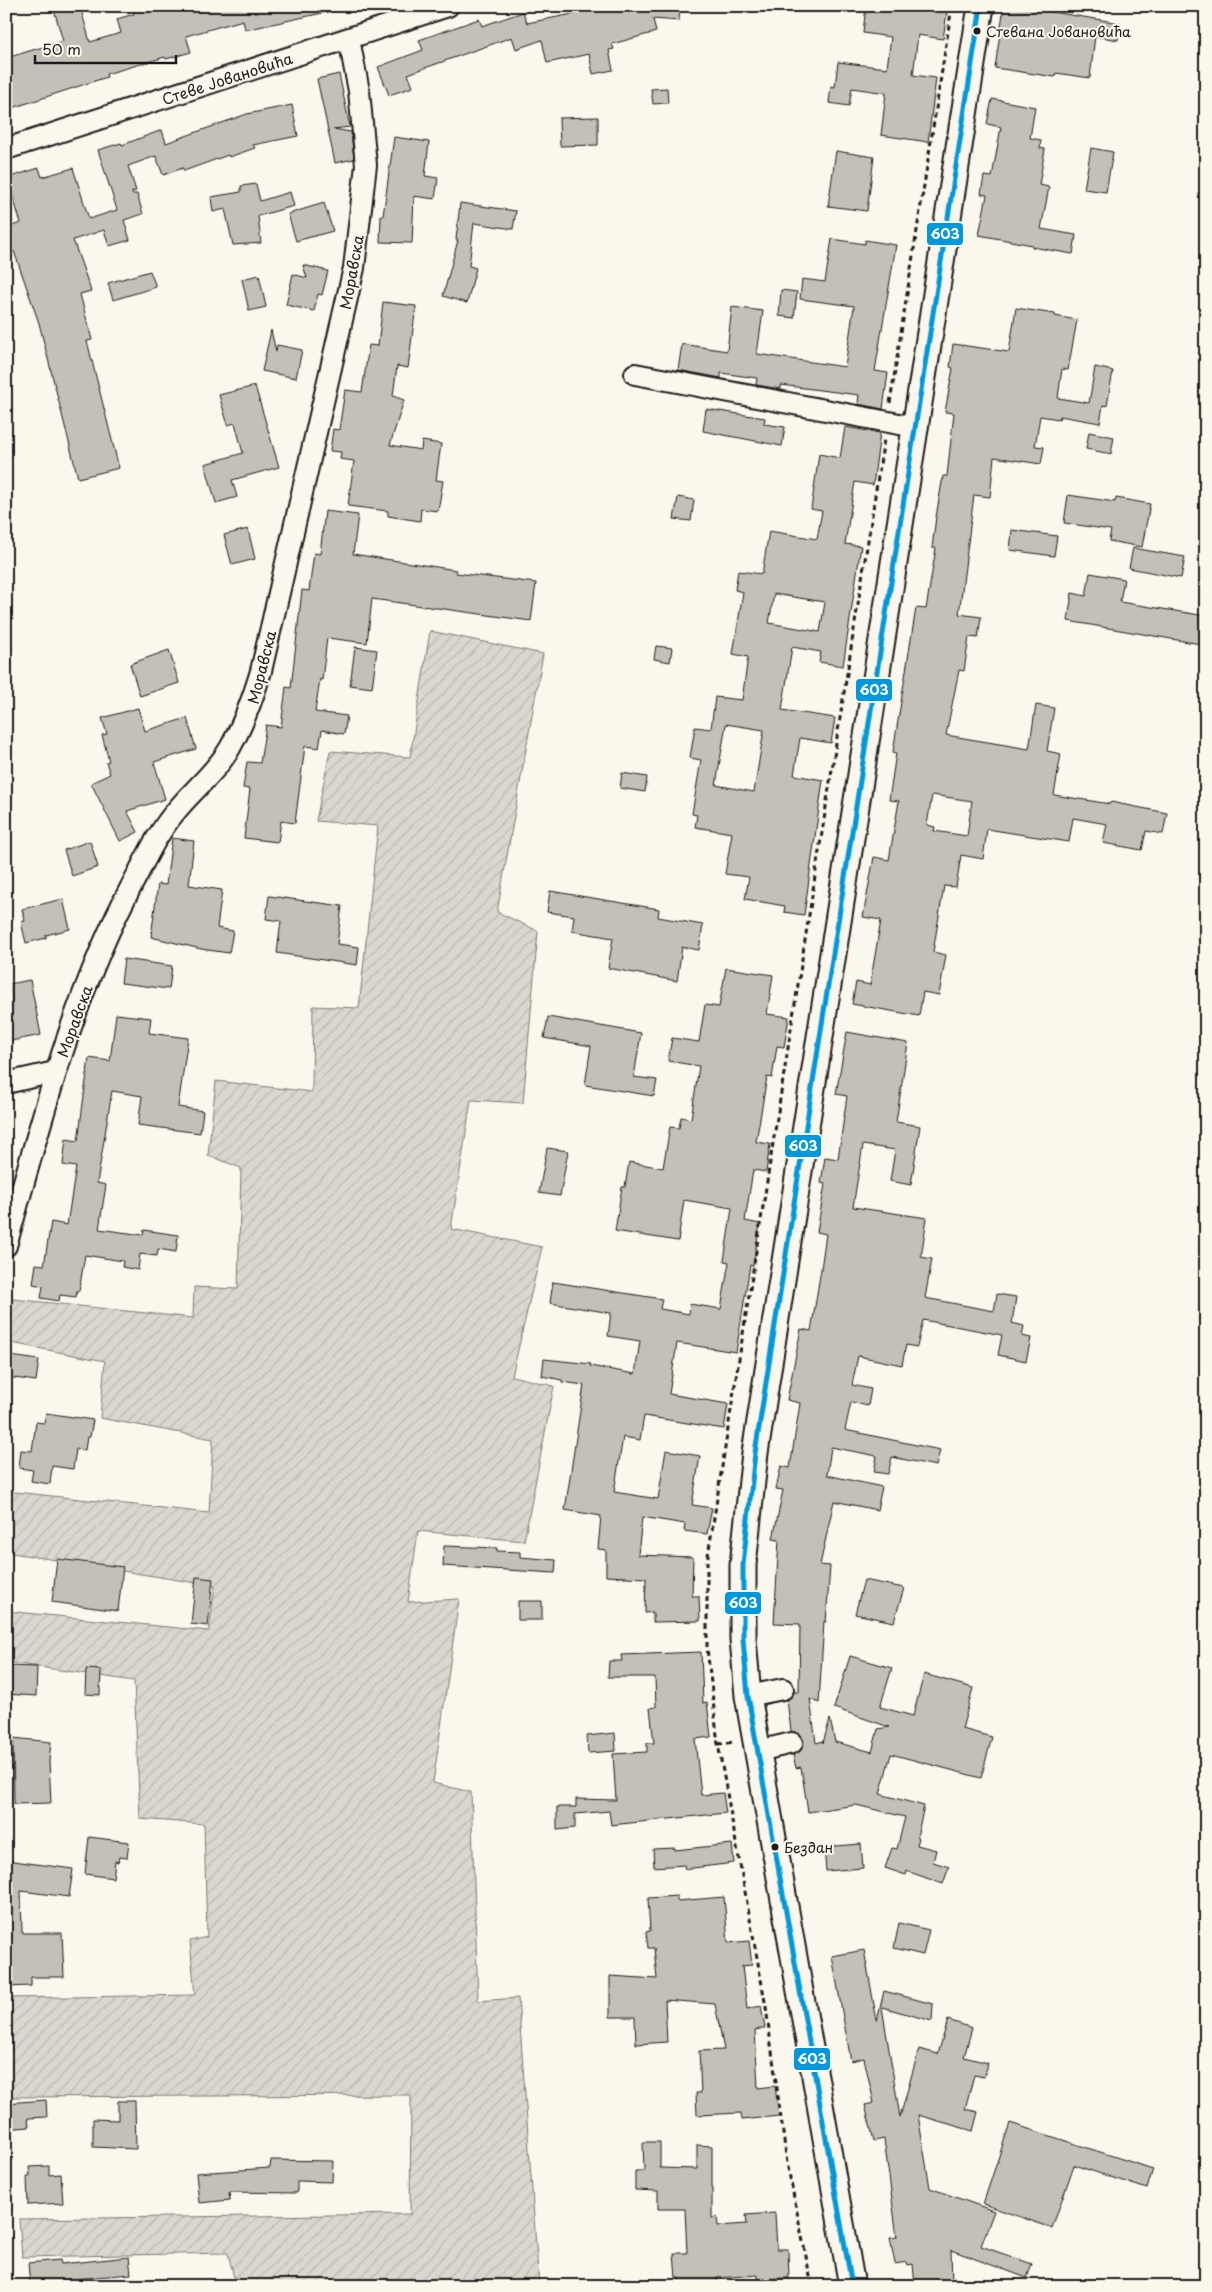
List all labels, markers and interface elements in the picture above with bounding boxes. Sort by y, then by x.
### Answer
place label: Стевана Јовановића [986,21,1131,42]
marker: Стевана Јовановића [972,26,982,36]
scale bar [35,32,176,64]
text: 50 m [42,37,81,60]
street label: Стеве Јовановића [159,46,296,110]
line badge: 603 [926,222,964,246]
text: 603 [930,223,960,244]
street label: Моравска [333,232,369,311]
street label: Моравска [241,627,281,706]
line badge: 603 [855,678,893,702]
text: 603 [859,679,889,700]
street label: Моравска [50,981,98,1060]
line badge: 603 [784,1134,822,1158]
text: 603 [788,1135,818,1156]
line badge: 603 [724,1591,762,1615]
text: 603 [728,1592,758,1613]
place label: Бездан [784,1837,833,1858]
marker: Бездан [770,1842,780,1852]
line badge: 603 [793,2047,831,2071]
text: 603 [797,2048,827,2069]

